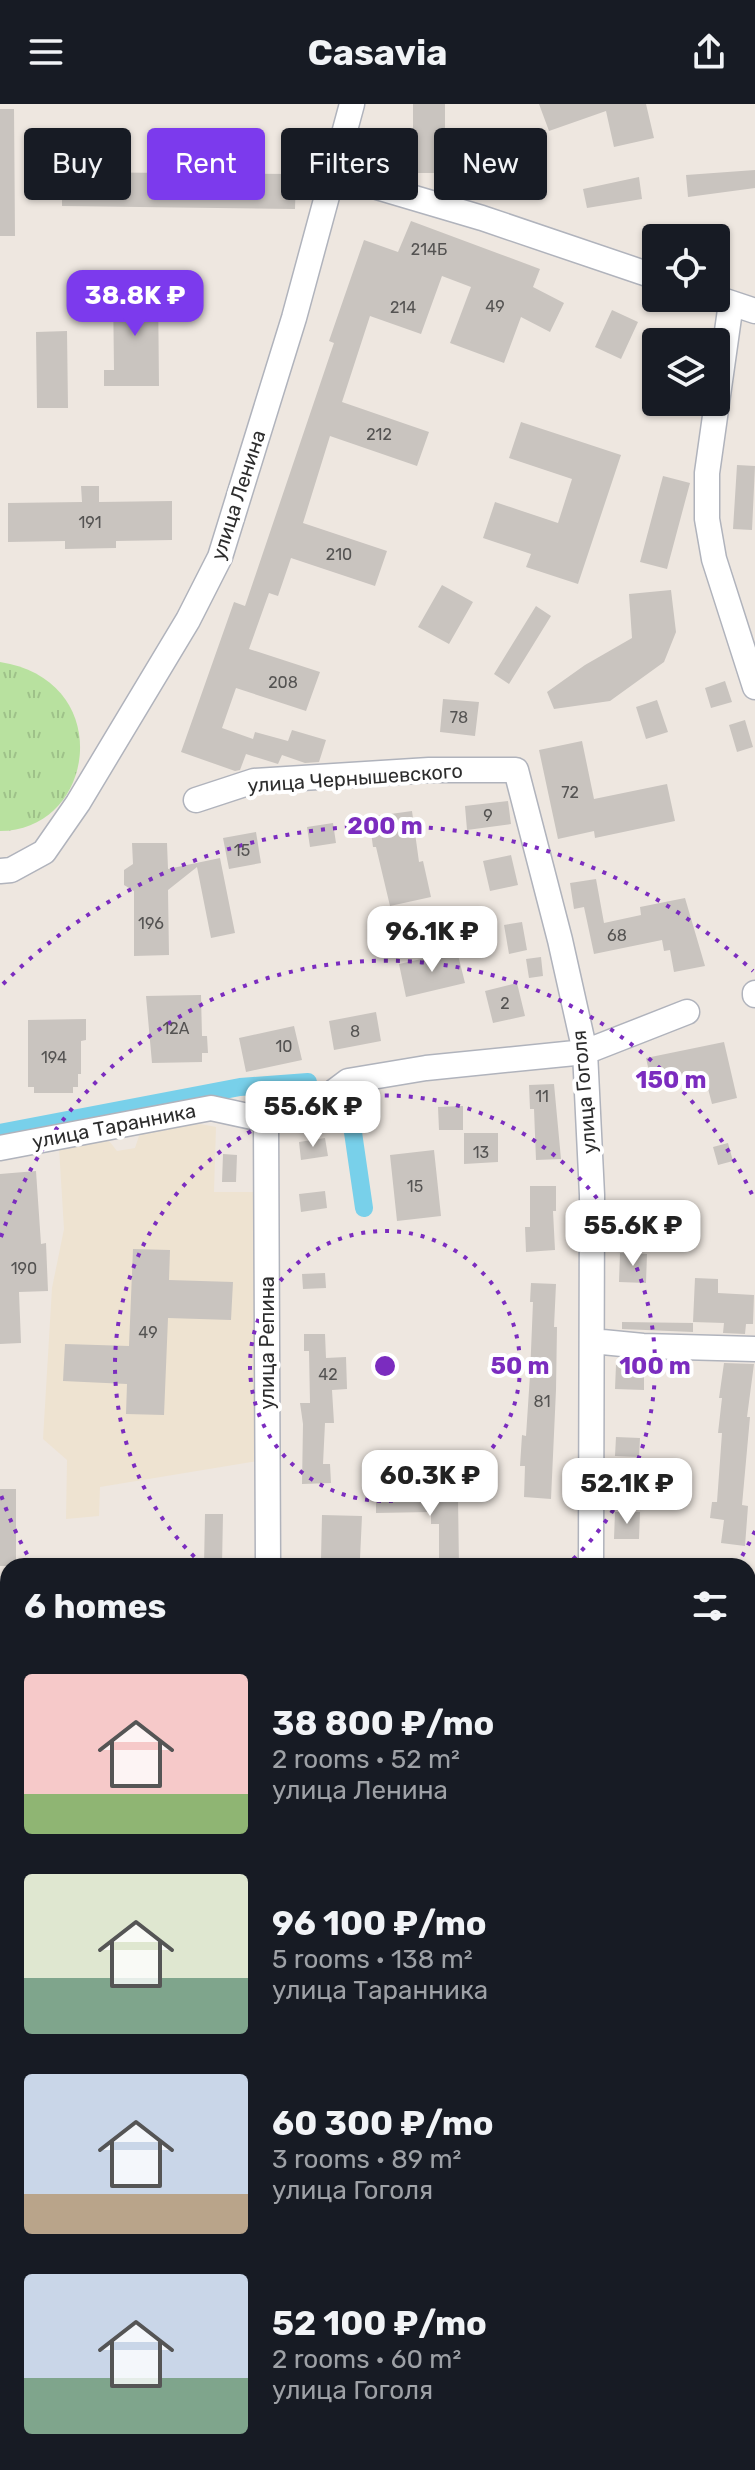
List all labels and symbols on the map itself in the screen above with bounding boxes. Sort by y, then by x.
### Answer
house number: 214Б [411,240,447,259]
pin: 38.8K ₽ [61,270,209,338]
house number: 49 [485,297,505,316]
house number: 214 [390,298,416,317]
house number: 212 [366,425,392,444]
street label: улица Ленина [206,427,270,563]
house number: 191 [78,513,102,532]
house number: 210 [326,545,352,564]
house number: 208 [268,673,298,692]
house number: 78 [450,708,468,727]
street label: улица Чернышевского [247,759,463,797]
house number: 72 [561,783,579,802]
house number: 9 [483,806,493,825]
text: 200 m [347,812,423,840]
house number: 15 [234,841,250,860]
pin: 96.1K ₽ [358,906,506,974]
house number: 196 [138,914,164,933]
house number: 68 [607,926,627,945]
house number: 2 [500,994,510,1013]
house number: 12А [163,1019,190,1038]
house number: 8 [350,1022,360,1041]
street label: улица Гоголя [567,1029,601,1155]
house number: 10 [275,1037,293,1056]
house number: 194 [41,1048,67,1067]
text: 150 m [636,1066,706,1094]
pin: 55.6K ₽ [239,1081,387,1149]
house number: 11 [535,1087,549,1106]
street label: улица Таранника [30,1098,198,1154]
house number: 13 [473,1143,489,1162]
house number: 15 [407,1177,423,1196]
pin: 55.6K ₽ [559,1200,707,1268]
house number: 190 [11,1259,37,1278]
street label: улица Репина [255,1276,279,1410]
house number: 49 [138,1323,158,1342]
centre of rings [371,1352,399,1380]
text: 50 m [491,1352,549,1380]
text: 100 m [619,1352,691,1380]
house number: 42 [318,1365,338,1384]
house number: 81 [533,1392,551,1411]
pin: 60.3K ₽ [356,1450,504,1518]
pin: 52.1K ₽ [553,1458,701,1526]

